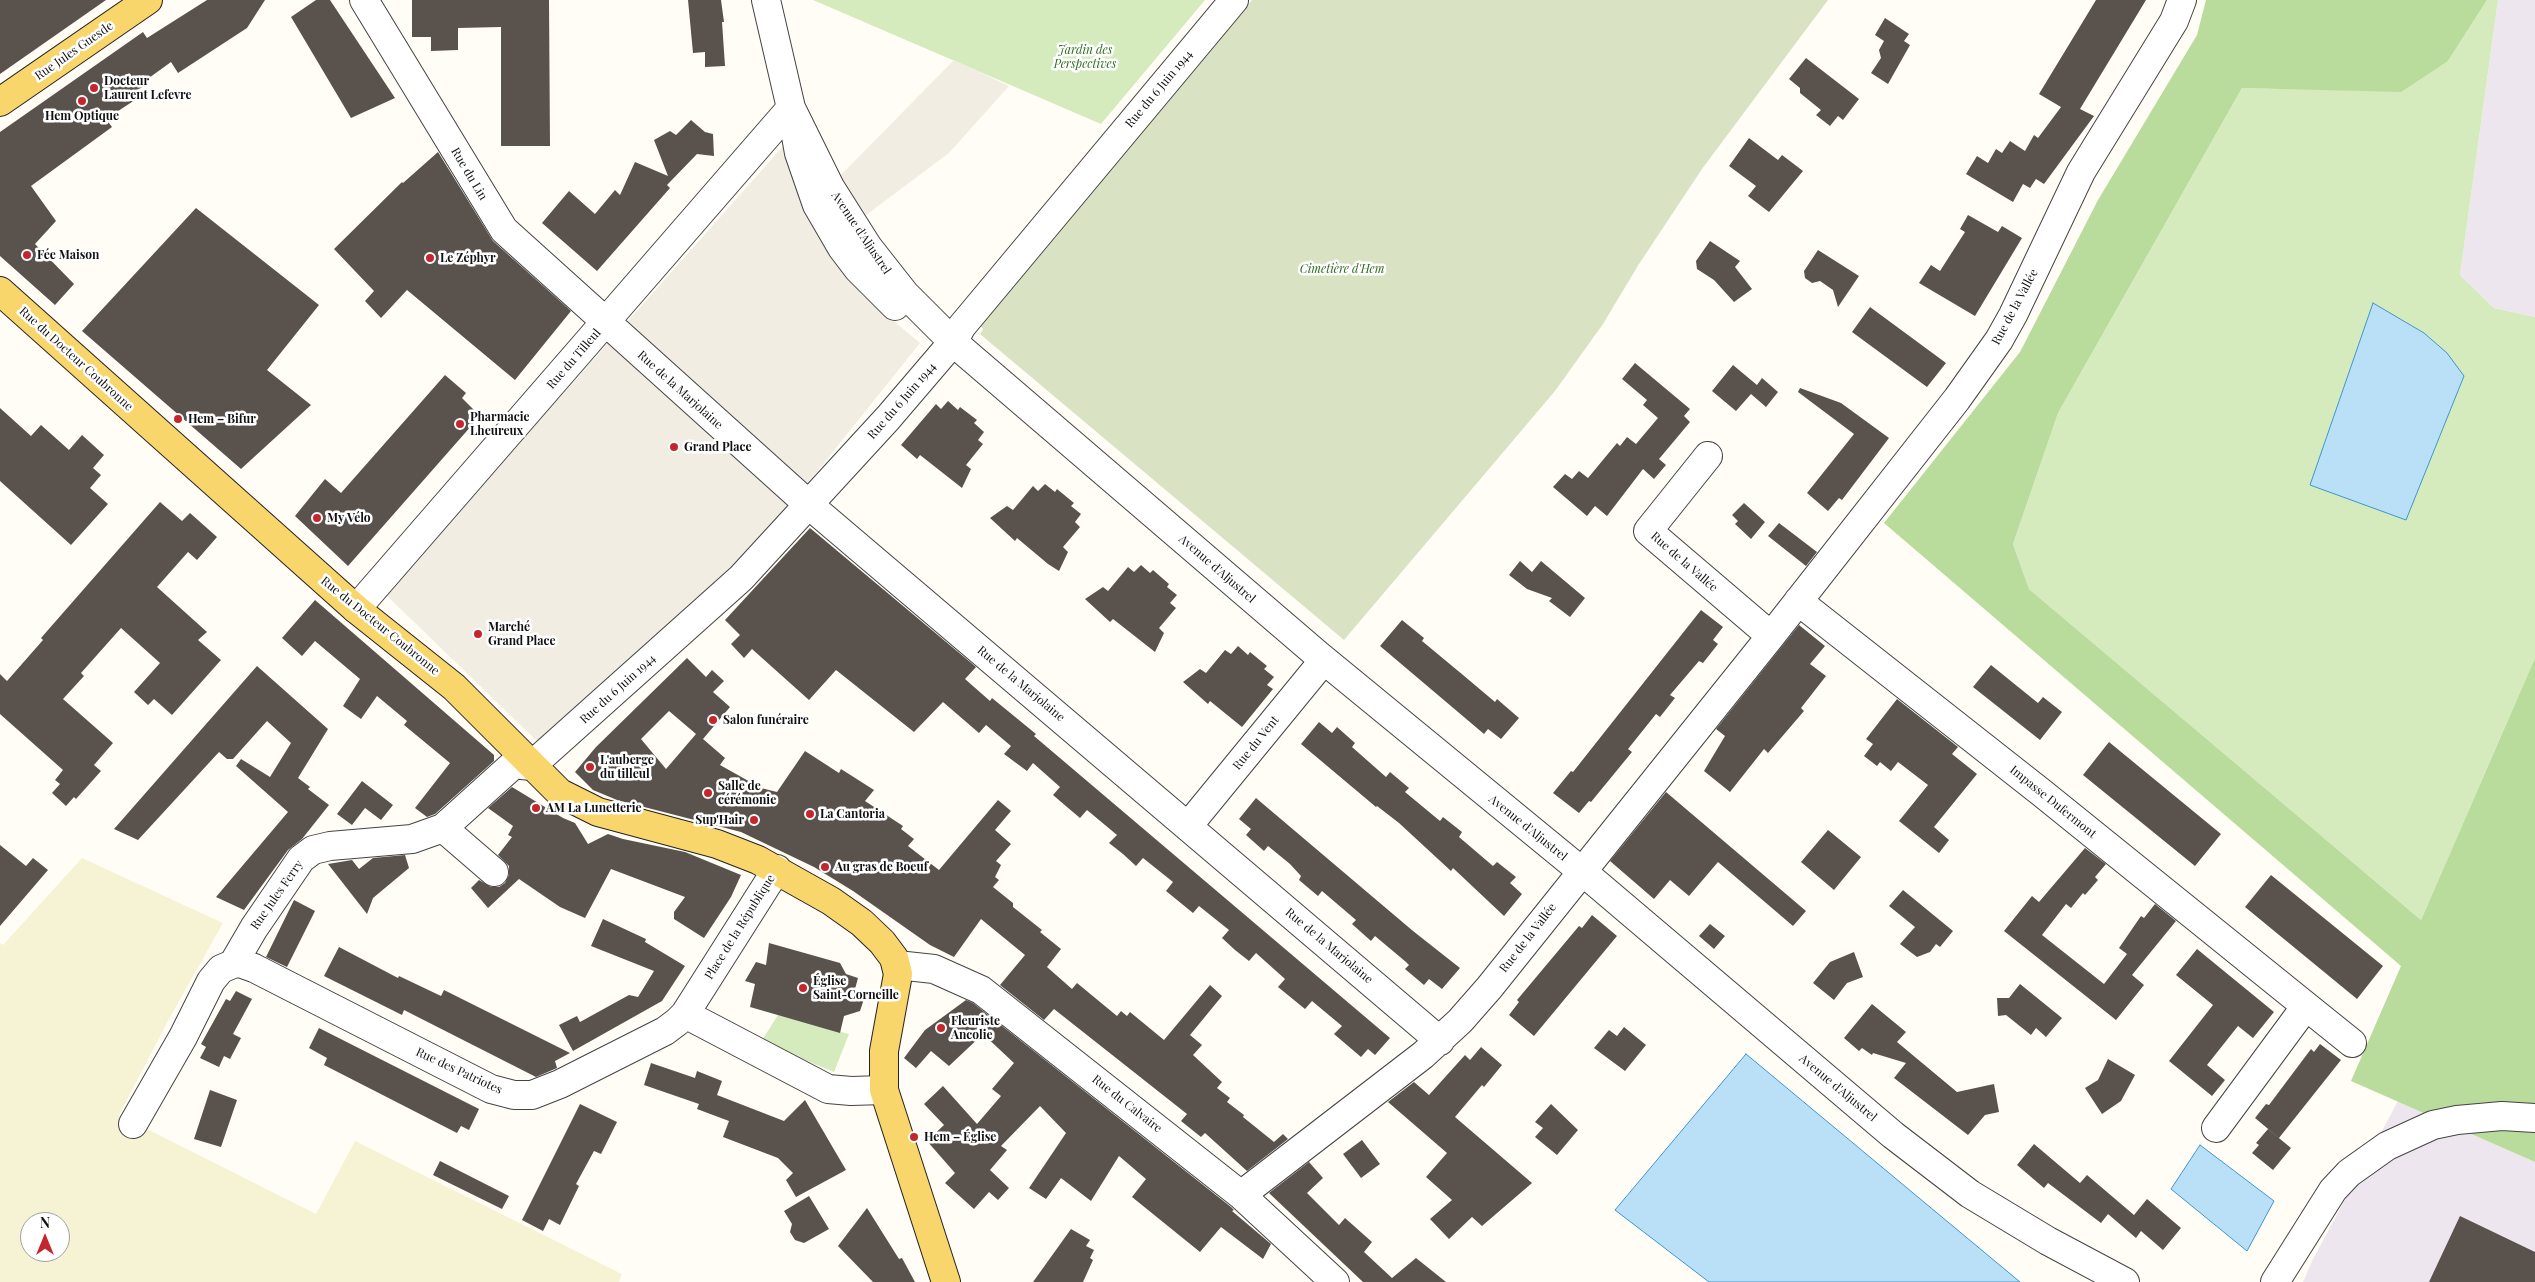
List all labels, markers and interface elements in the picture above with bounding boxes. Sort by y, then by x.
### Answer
street label: Rue Jules Guesde [32,19,116,83]
park label: Jardin des Perspectives [1054,43,1116,71]
street label: Rue du 6 Juin 1944 [1122,47,1196,131]
place label: Docteur Laurent Lefevre [104,74,192,102]
marker: Docteur Laurent Lefevre [88,82,100,94]
marker: Hem Optique [76,95,88,107]
place label: Hem Optique [45,109,119,123]
street label: Rue du Lin [448,145,490,203]
street label: Avenue d'Aljustrel [828,189,894,277]
place label: Fée Maison [37,248,99,262]
marker: Fée Maison [21,249,33,261]
place label: Le Zéphyr [440,251,496,265]
marker: Le Zéphyr [424,252,436,264]
park label: Cimetière d'Hem [1300,262,1384,276]
street label: Rue de la Vallée [1989,267,2041,347]
street label: Rue du Docteur Coubronne [16,304,136,414]
street label: Rue du Tilleul [544,326,604,392]
street label: Rue de la Marjolaine [634,348,726,432]
street label: Rue du 6 Juin 1944 [865,360,939,442]
place label: Pharmacie Lheureux [470,410,530,438]
place label: Hem – Bifur [188,412,256,426]
marker: Hem – Bifur [172,413,184,425]
marker: Pharmacie Lheureux [454,418,466,430]
place label: Grand Place [684,440,751,454]
marker: Grand Place [668,441,680,453]
place label: My Vélo [327,511,371,525]
marker: My Vélo [311,512,323,524]
street label: Rue de la Vallée [1648,529,1720,595]
street label: Avenue d'Aljustrel [1176,532,1258,606]
street label: Rue du Docteur Coubronne [318,574,442,678]
place label: Marché Grand Place [488,620,555,648]
marker: Marché Grand Place [472,628,484,640]
street label: Rue de la Marjolaine [974,643,1068,725]
street label: Rue du 6 Juin 1944 [577,651,659,727]
place label: Salon funéraire [723,713,809,727]
street label: Rue du Vent [1230,713,1282,773]
marker: Salon funéraire [707,714,719,726]
place label: L'auberge du tilleul [600,753,654,781]
marker: L'auberge du tilleul [584,761,596,773]
street label: Impasse Dufermont [2007,763,2099,841]
place label: Salle de cérémonie [718,779,776,807]
marker: Salle de cérémonie [702,787,714,799]
street label: Avenue d'Aljustrel [1486,792,1570,864]
place label: AM La Lunetterie [546,801,642,815]
marker: AM La Lunetterie [530,802,542,814]
place label: La Cantoria [820,807,885,821]
marker: La Cantoria [804,808,816,820]
place label: Sup'Hair [695,813,744,827]
marker: Sup'Hair [748,814,760,826]
street label: Rue Jules Ferry [248,857,306,933]
place label: Au gras de Boeuf [835,860,928,874]
marker: Au gras de Boeuf [819,861,831,873]
street label: Place de la République [702,872,778,982]
street label: Rue de la Vallée [1496,900,1560,976]
street label: Rue de la Marjolaine [1282,905,1376,987]
place label: Église Saint-Corneille [813,974,899,1002]
marker: Église Saint-Corneille [797,982,809,994]
place label: Fleuriste Ancolie [951,1014,1000,1042]
marker: Fleuriste Ancolie [935,1022,947,1034]
street label: Rue des Patriotes [414,1045,504,1097]
street label: Avenue d'Aljustrel [1796,1051,1880,1125]
street label: Rue du Calvaire [1089,1072,1165,1136]
place label: Hem – Église [924,1130,996,1144]
marker: Hem – Église [908,1131,920,1143]
north arrow [20,1212,70,1262]
text: N [40,1213,50,1232]

